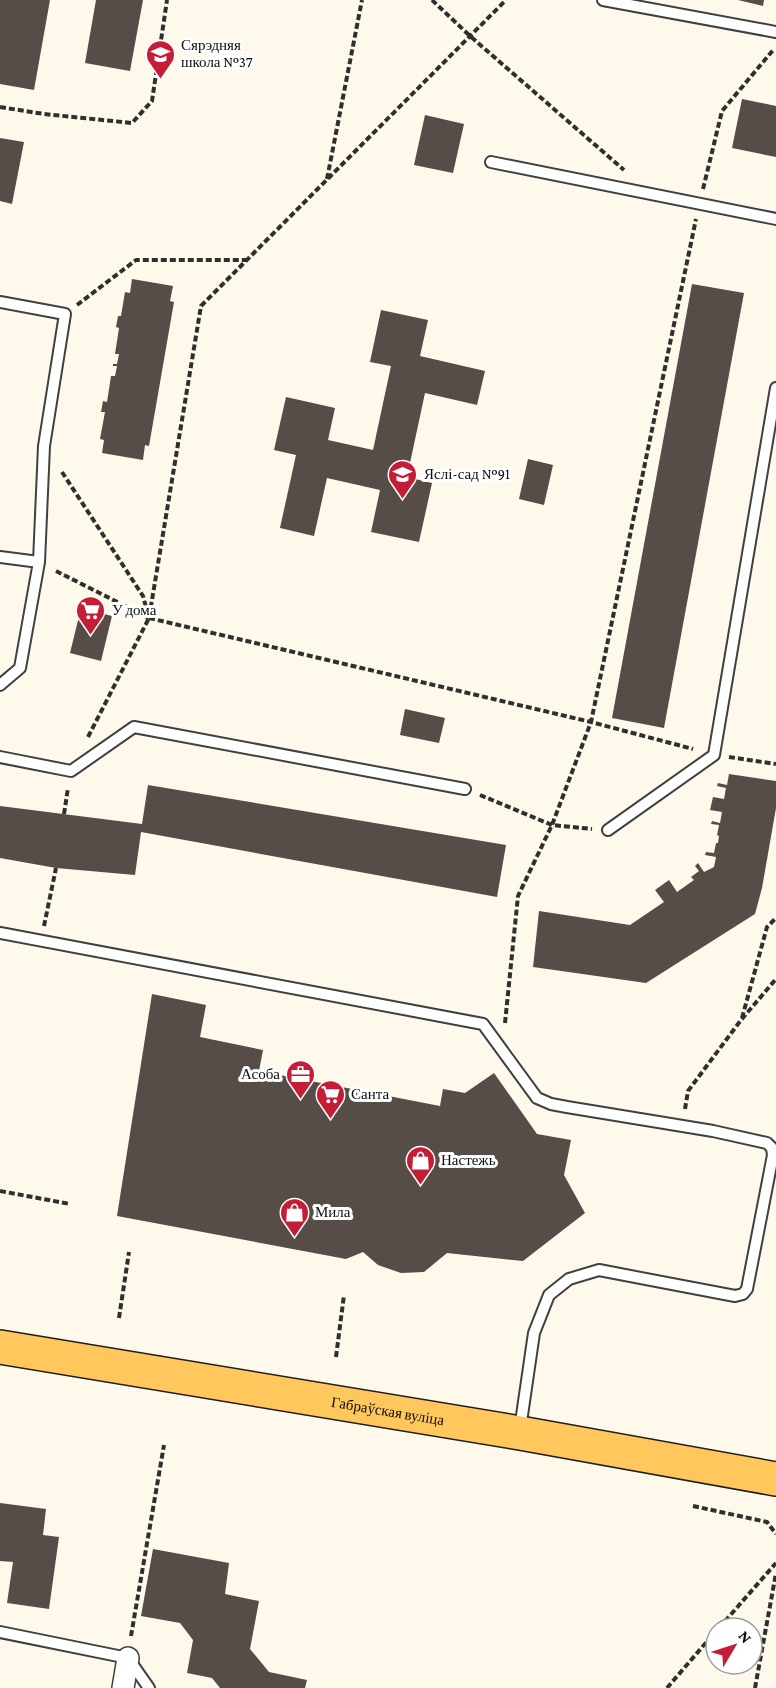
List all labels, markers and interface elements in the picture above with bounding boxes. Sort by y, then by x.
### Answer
place label: Сярэдняя школа №37 [181,37,253,70]
school or university icon: Сярэдняя школа №37 [144,38,176,80]
school or university icon: Яслі-сад №91 [387,458,419,500]
place label: Яслі-сад №91 [424,466,510,482]
supermarket icon: У дома [75,594,107,636]
place label: У дома [112,602,157,618]
office icon: Асоба [285,1058,317,1100]
place label: Асоба [241,1066,280,1082]
supermarket icon: Санта [314,1078,346,1120]
place label: Санта [351,1086,389,1102]
shop icon: Настежь [404,1144,436,1186]
place label: Настежь [441,1152,496,1168]
shop icon: Мила [278,1196,310,1238]
place label: Мила [315,1204,351,1220]
street label: Габраўская вуліца [330,1394,446,1428]
north arrow [704,1616,764,1676]
text: N [735,1627,755,1647]

